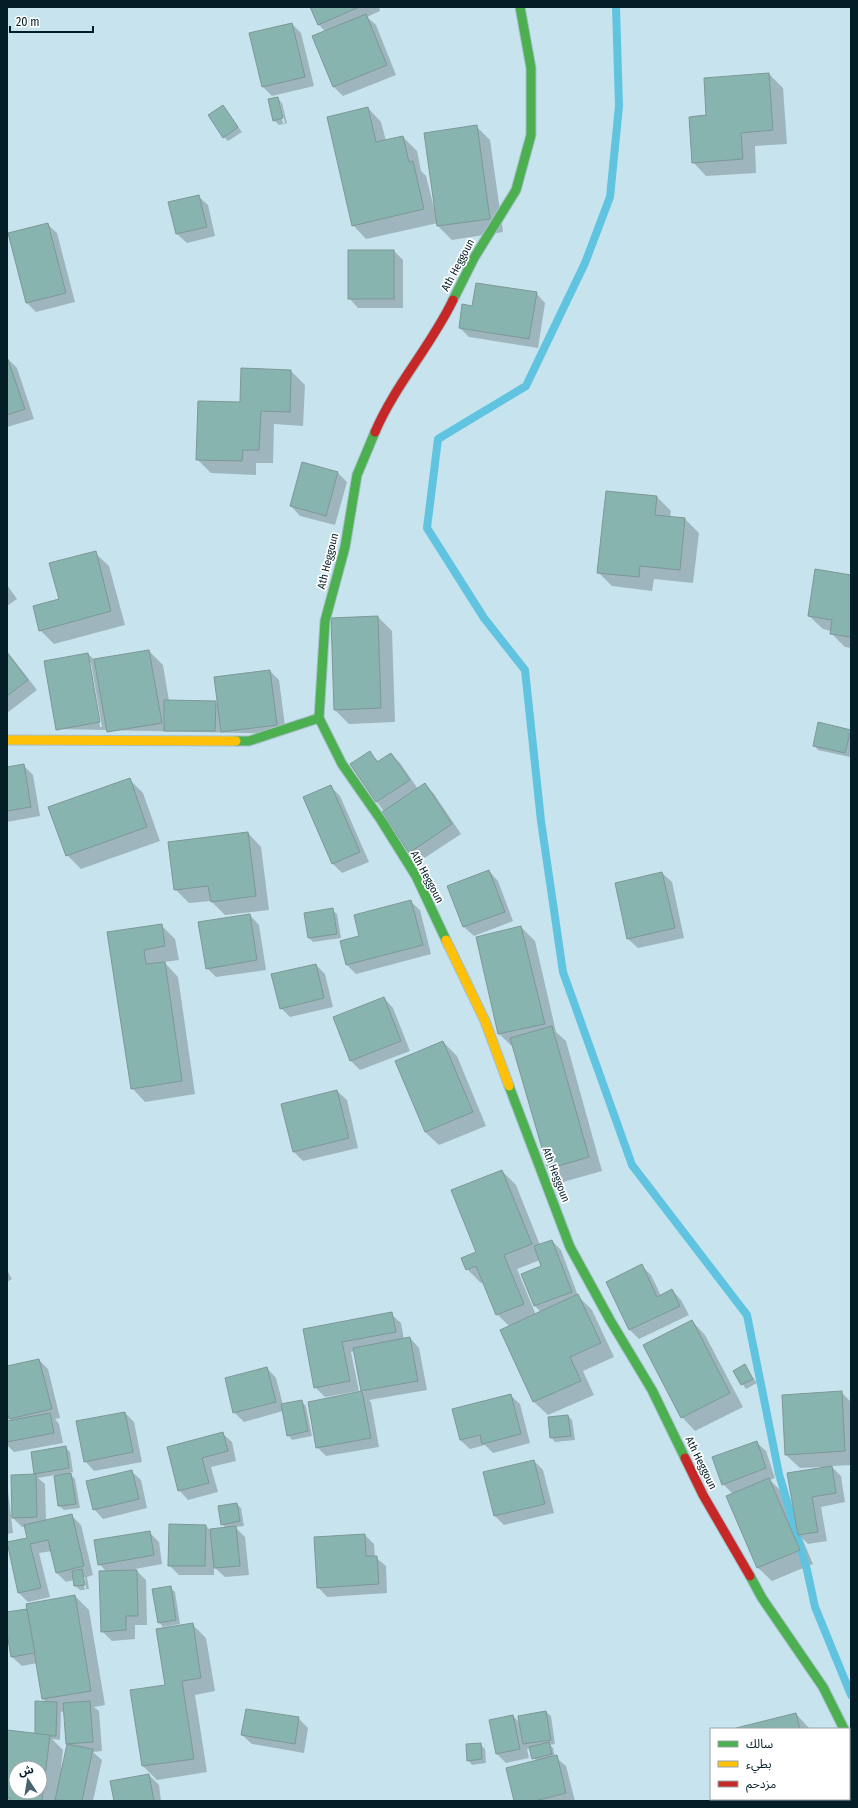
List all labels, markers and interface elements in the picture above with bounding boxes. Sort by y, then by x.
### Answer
scale bar [10,8,93,34]
text: 20 m [16,15,40,29]
street label: Ath Heggoun [439,237,477,293]
street label: Ath Heggoun [315,532,341,590]
street label: Ath Heggoun [408,849,446,905]
street label: Ath Heggoun [540,1146,572,1204]
street label: Ath Heggoun [683,1434,719,1492]
legend [710,1728,850,1800]
text: سالك [746,1737,773,1751]
text: بطيء [746,1757,772,1774]
north arrow [8,1760,48,1800]
text: ش [17,1763,35,1779]
text: مزدحم [746,1777,776,1793]

